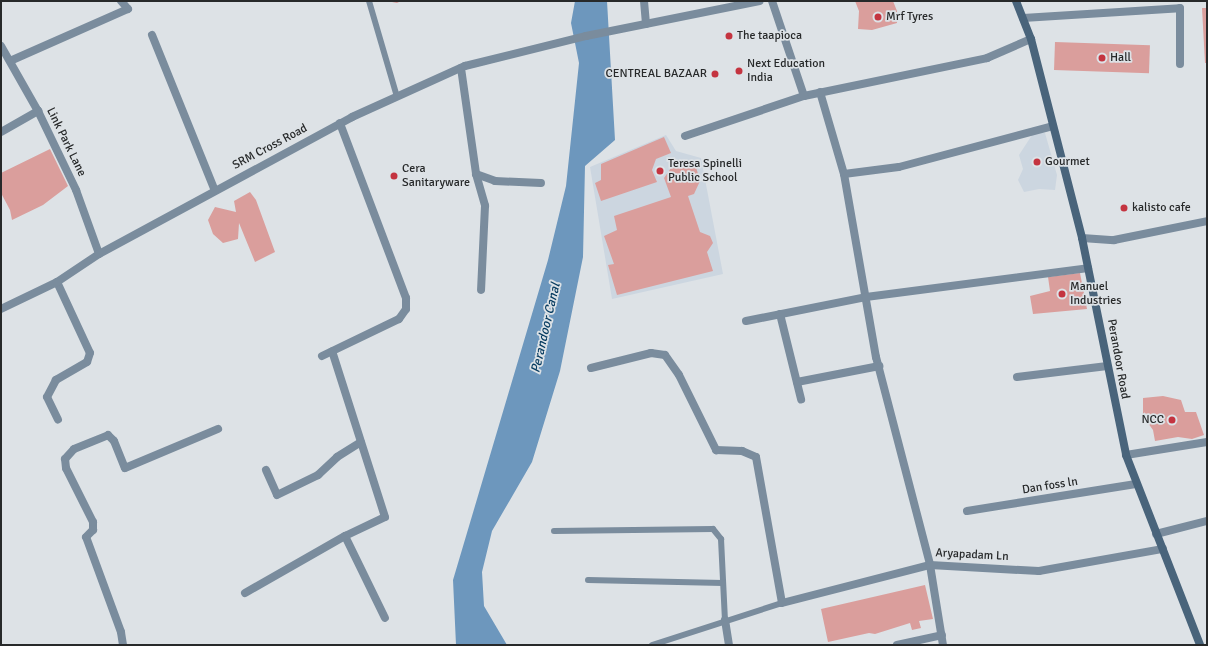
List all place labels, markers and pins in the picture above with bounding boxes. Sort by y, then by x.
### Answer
place label: Mrf Tyres [886,10,933,24]
marker: Mrf Tyres [873,12,883,22]
place label: The taapioca [737,29,802,43]
marker: The taapioca [724,31,734,41]
place label: Hall [1110,51,1131,65]
marker: Hall [1097,53,1107,63]
place label: Next Education India [747,57,825,85]
marker: Next Education India [734,66,744,76]
place label: CENTREAL BAZAAR [606,67,707,81]
marker: CENTREAL BAZAAR [710,69,720,79]
place label: Gourmet [1045,155,1090,169]
place label: Teresa Spinelli Public School [668,157,742,185]
marker: Gourmet [1032,157,1042,167]
place label: Cera Sanitaryware [402,162,470,190]
marker: Teresa Spinelli Public School [655,166,665,176]
marker: Cera Sanitaryware [389,171,399,181]
place label: kalisto cafe [1132,201,1191,215]
marker: kalisto cafe [1119,203,1129,213]
place label: Manuel Industries [1070,280,1122,308]
marker: Manuel Industries [1057,289,1067,299]
place label: NCC [1141,413,1164,427]
marker: NCC [1167,415,1177,425]

